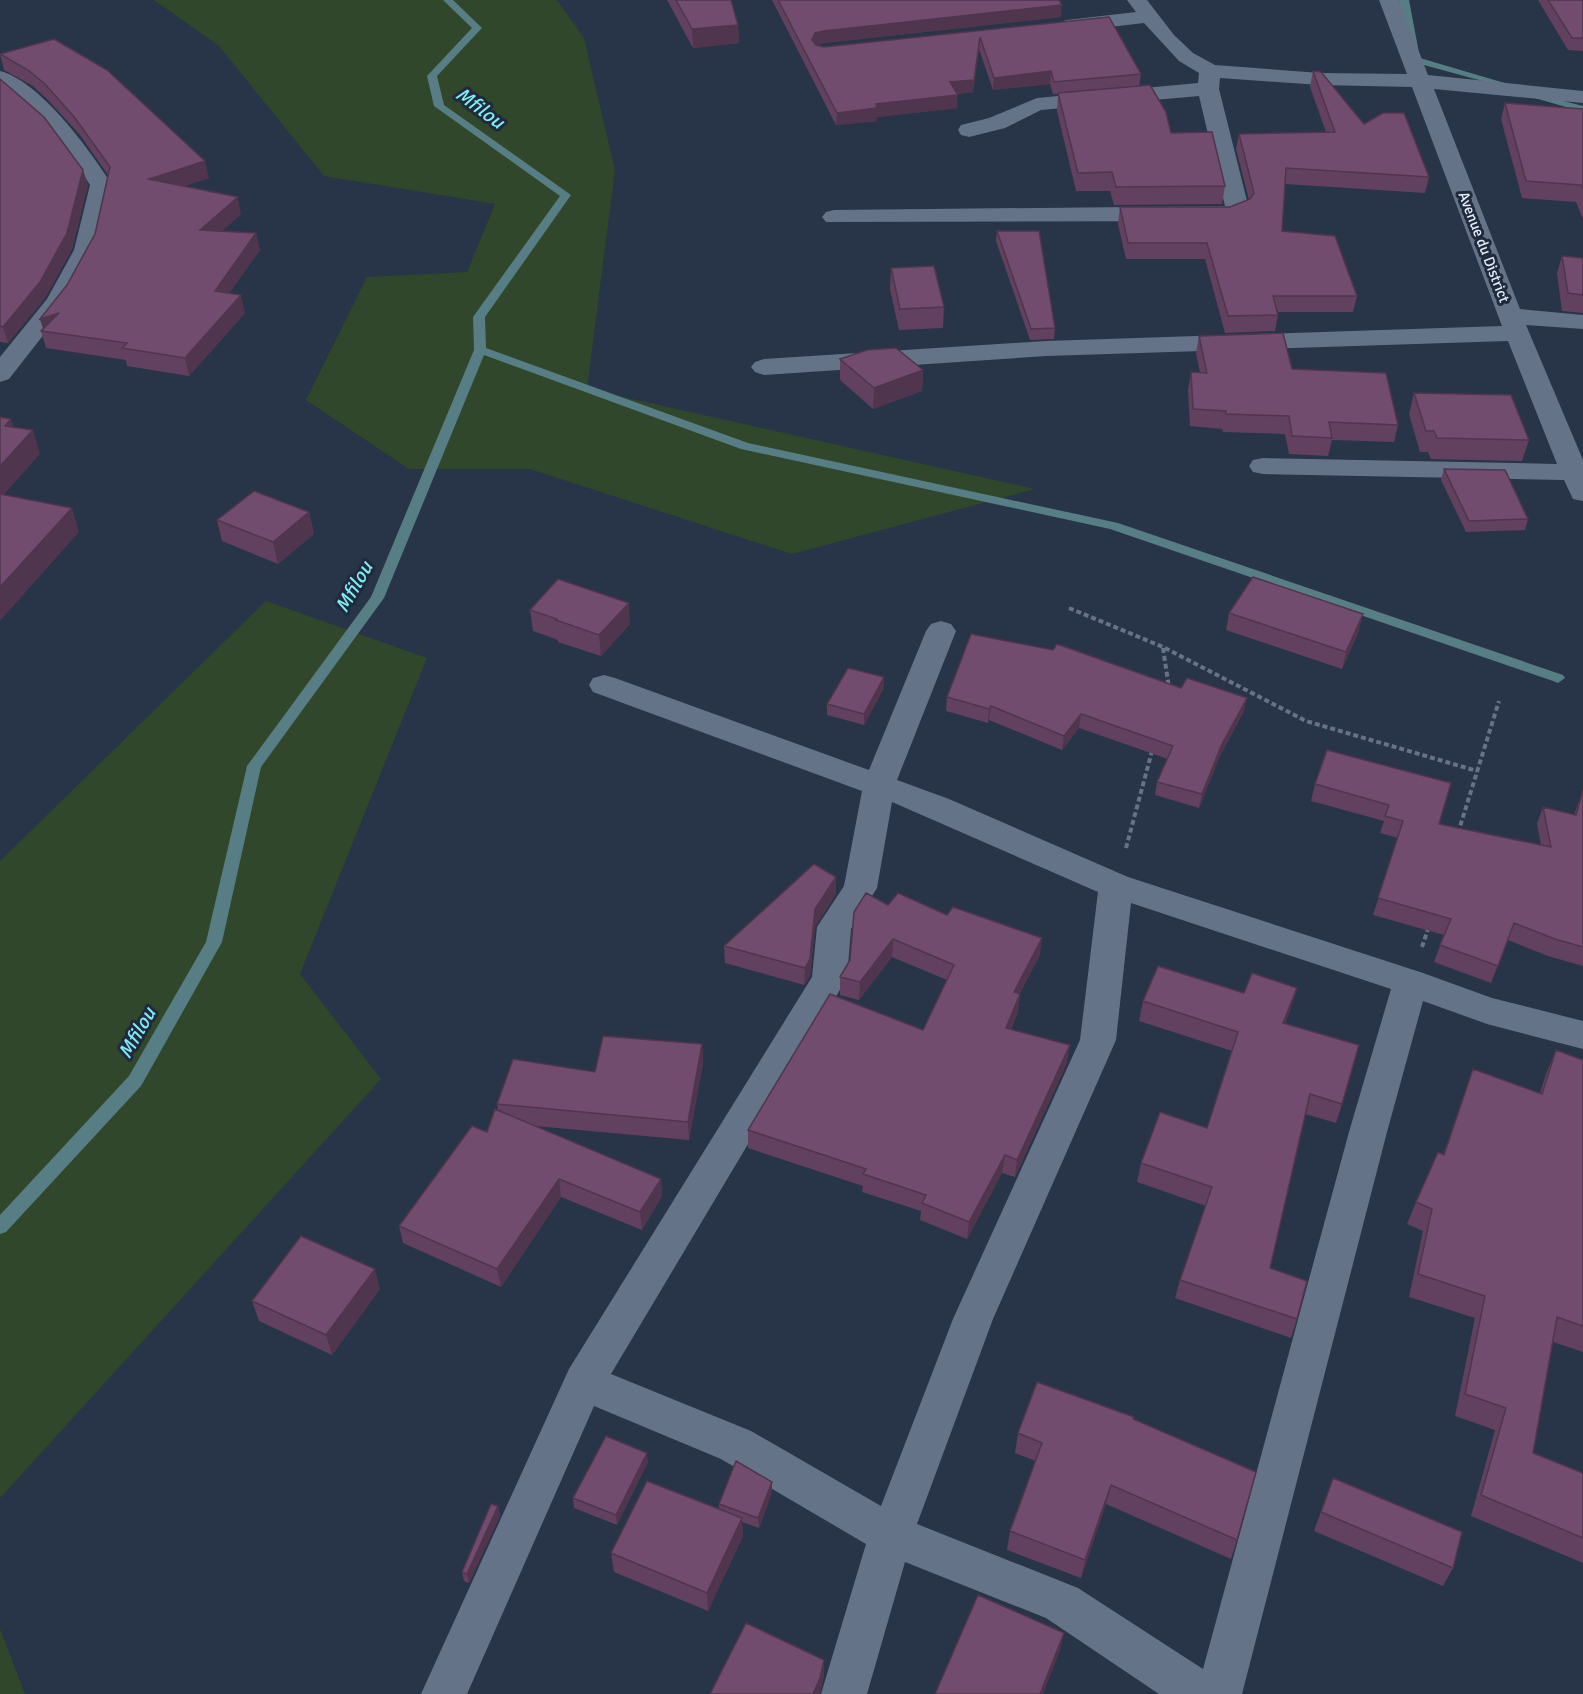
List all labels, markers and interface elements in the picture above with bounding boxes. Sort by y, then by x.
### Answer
water label: Mfilou [451,82,510,135]
street label: Avenue du District [1455,189,1513,305]
water label: Mfilou [330,556,379,617]
water label: Mfilou [113,1002,162,1063]

